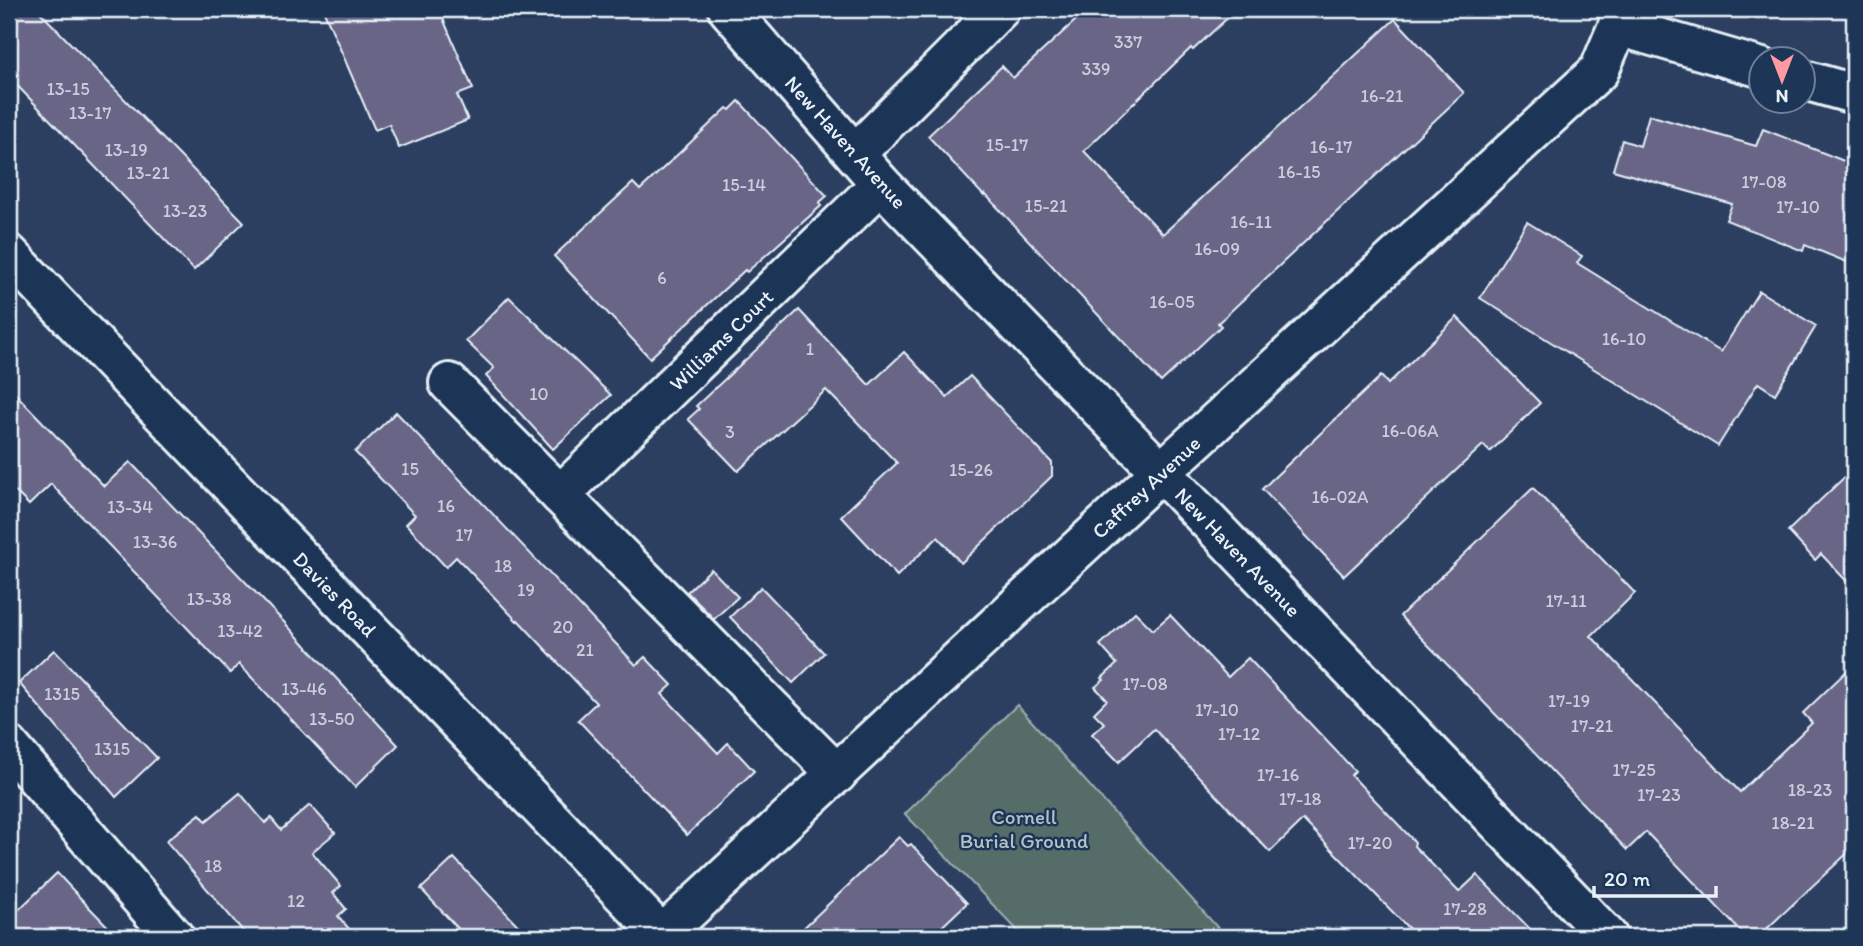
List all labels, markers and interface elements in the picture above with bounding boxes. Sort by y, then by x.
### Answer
house number: 337 [1114,31,1142,53]
north arrow [1748,46,1818,116]
house number: 339 [1081,58,1111,80]
street label: New Haven Avenue [780,70,912,214]
house number: 13-15 [46,78,90,100]
house number: 16-21 [1361,85,1403,107]
text: N [1776,85,1788,108]
house number: 13-17 [69,102,111,124]
house number: 15-17 [986,134,1028,156]
house number: 16-17 [1310,136,1352,158]
house number: 13-19 [104,139,148,161]
house number: 16-15 [1278,161,1320,183]
house number: 13-21 [126,162,170,184]
house number: 17-08 [1741,171,1787,193]
house number: 15-14 [722,174,766,196]
house number: 15-21 [1025,195,1067,217]
house number: 17-10 [1776,196,1820,218]
house number: 13-23 [163,200,208,222]
house number: 16-11 [1230,211,1272,233]
house number: 16-09 [1194,238,1240,260]
house number: 6 [657,267,667,289]
street label: Williams Court [664,284,778,396]
house number: 16-05 [1149,291,1195,313]
house number: 16-10 [1602,328,1646,350]
house number: 1 [806,338,814,360]
house number: 10 [529,383,549,405]
house number: 16-06A [1381,420,1439,442]
house number: 3 [725,421,735,443]
street label: Caffrey Avenue [1087,430,1206,544]
house number: 15 [401,458,419,480]
house number: 15-26 [949,459,993,481]
street label: New Haven Avenue [1170,482,1306,622]
house number: 16-02A [1311,486,1369,508]
house number: 16 [437,495,455,517]
house number: 13-34 [107,496,153,518]
house number: 17 [455,524,473,546]
house number: 13-36 [133,531,177,553]
street label: Davies Road [288,546,382,642]
house number: 18 [494,555,512,577]
house number: 19 [517,579,535,601]
house number: 13-38 [186,588,232,610]
house number: 17-11 [1545,590,1587,612]
house number: 20 [553,616,573,638]
house number: 13-42 [217,620,263,642]
house number: 21 [576,639,594,661]
house number: 17-08 [1122,673,1168,695]
house number: 13-46 [281,678,327,700]
house number: 1315 [44,683,80,705]
house number: 17-19 [1548,690,1590,712]
house number: 17-10 [1195,699,1239,721]
house number: 13-50 [309,708,355,730]
house number: 17-21 [1571,715,1613,737]
house number: 17-12 [1218,723,1261,745]
house number: 1315 [94,738,130,760]
house number: 17-25 [1612,759,1656,781]
house number: 17-16 [1257,764,1299,786]
house number: 18-23 [1788,779,1833,801]
house number: 17-23 [1637,784,1681,806]
house number: 17-18 [1279,788,1321,810]
park label: Cornell Burial Ground [960,804,1088,853]
house number: 18-21 [1771,812,1815,834]
house number: 17-20 [1347,832,1393,854]
house number: 18 [204,855,222,877]
scale bar [1594,855,1716,899]
text: 20 m [1604,866,1651,891]
house number: 12 [287,890,305,912]
house number: 17-28 [1443,898,1487,920]

